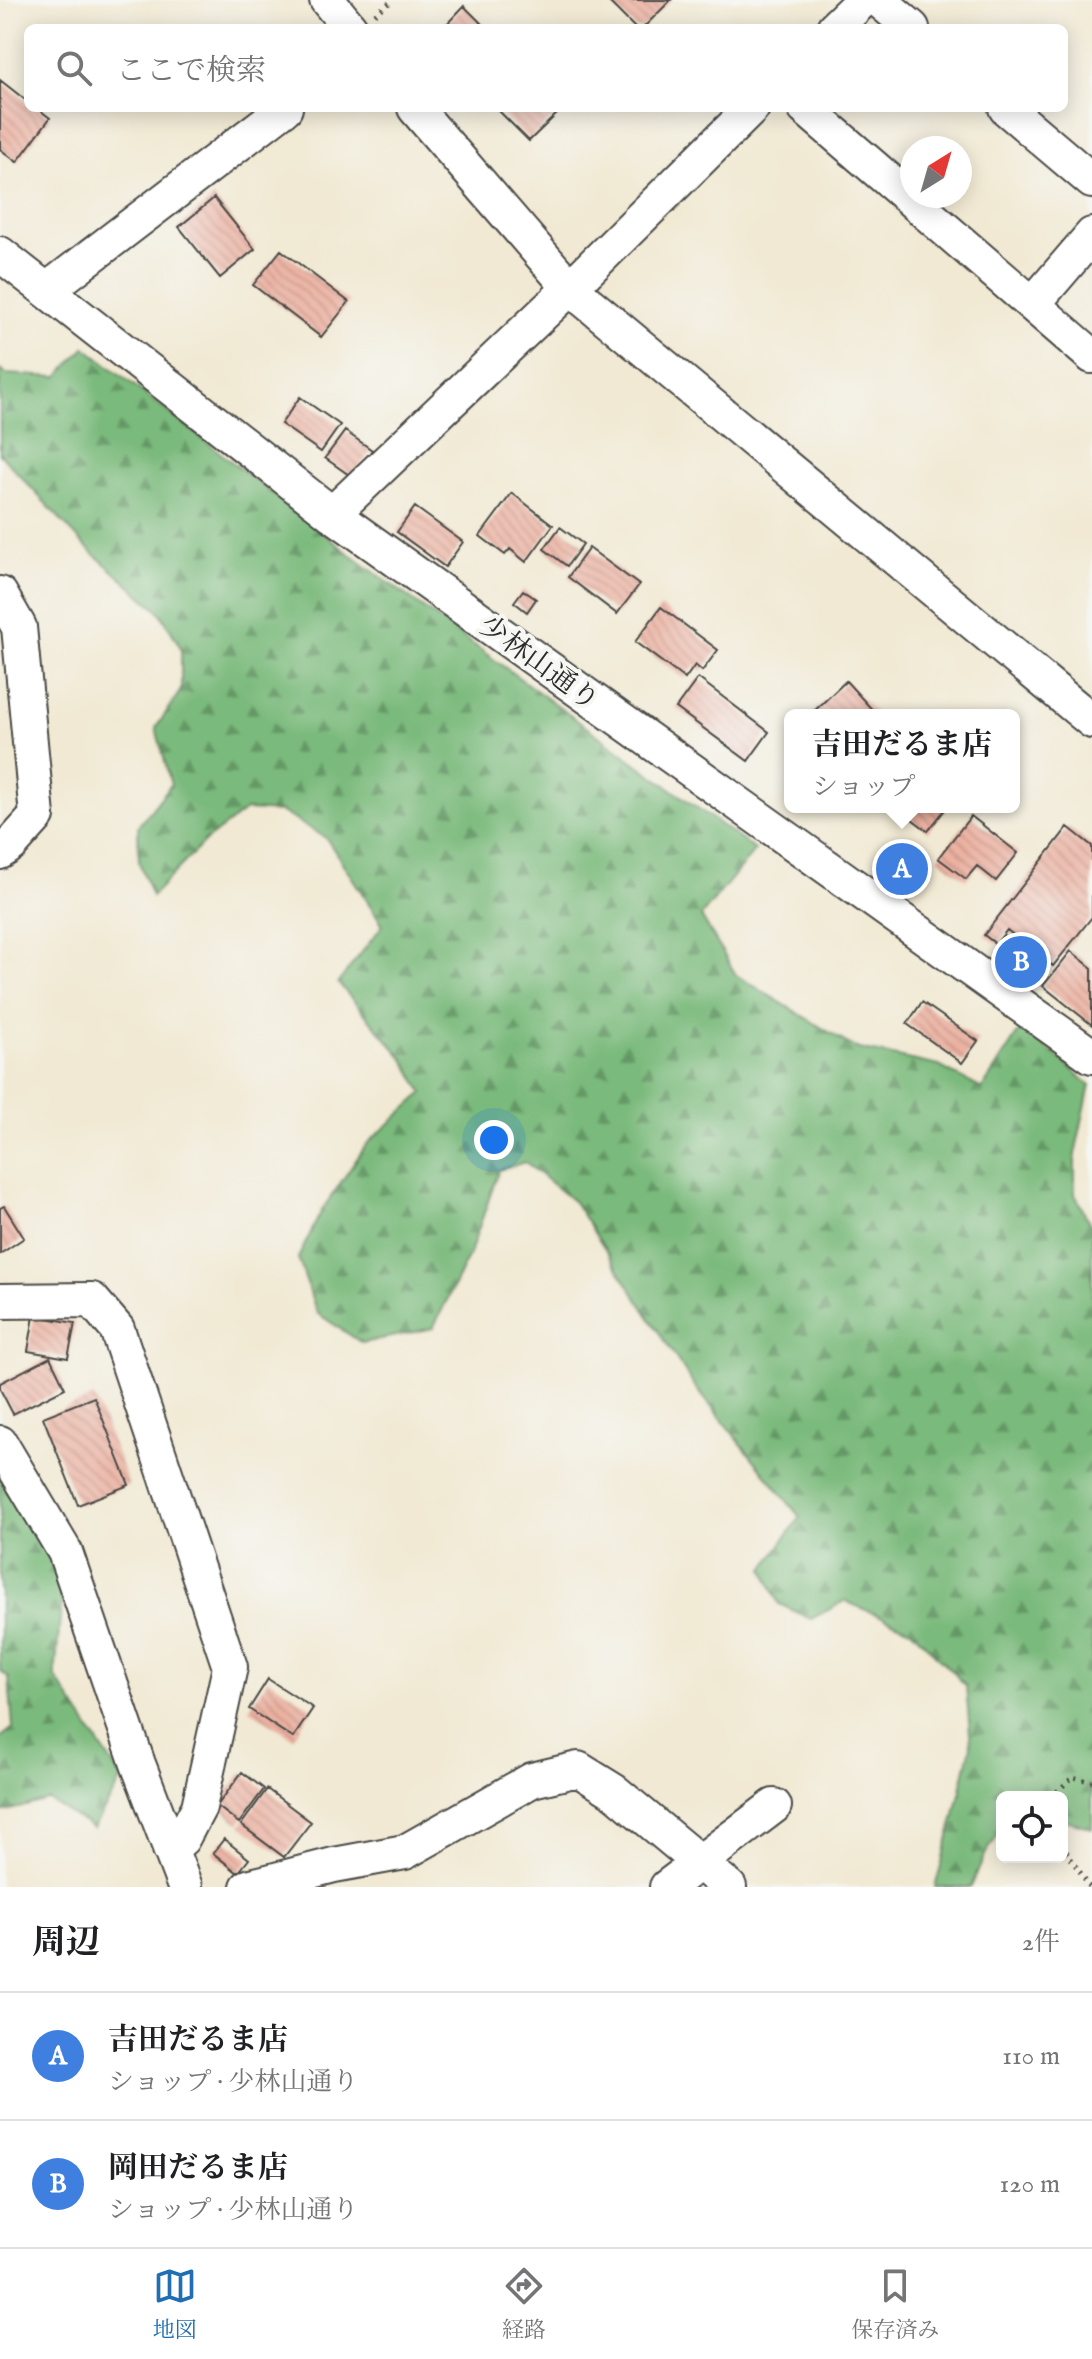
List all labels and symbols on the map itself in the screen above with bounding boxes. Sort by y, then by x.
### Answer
north arrow [900,136,972,208]
street label: 少林山通り [472,609,605,719]
pin: A [876,839,928,899]
pin: B [995,932,1047,992]
your location [474,1120,514,1160]

